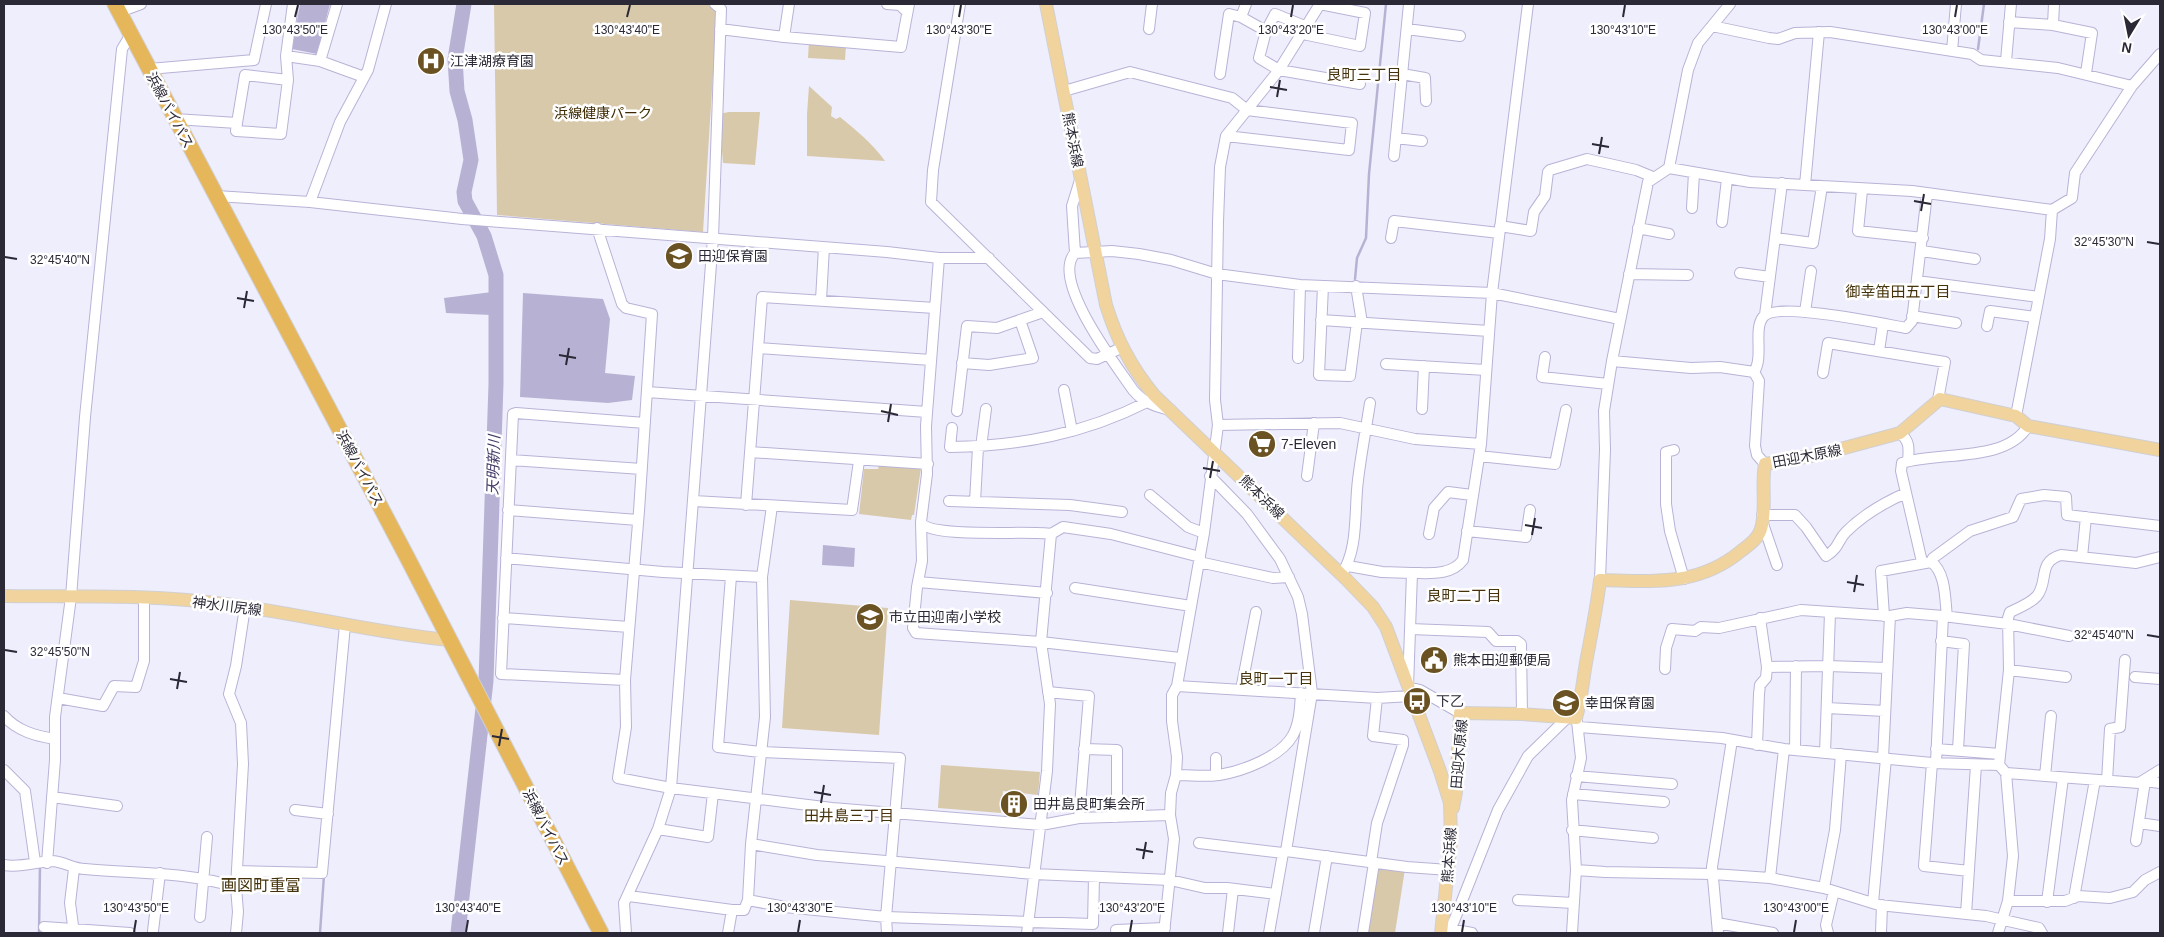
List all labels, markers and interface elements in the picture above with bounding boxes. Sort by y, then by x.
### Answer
north arrow [2104,10,2154,60]
text: 130°43'50"E [262,23,328,37]
text: 130°43'40"E [594,23,660,37]
text: 130°43'30"E [926,23,992,37]
text: 130°43'20"E [1258,23,1324,37]
text: 130°43'10"E [1590,23,1656,37]
text: 130°43'00"E [1922,23,1988,37]
text: N [2120,39,2133,57]
hospital icon: 江津湖療育園 [416,46,446,76]
place label: 江津湖療育園 [450,53,534,69]
district label: 良町三丁目 [1326,66,1402,83]
street label: 浜線バイパス [143,69,197,151]
park label: 浜線健康パーク [554,105,652,121]
street label: 熊本浜線 [1060,111,1086,169]
text: 32°45'30"N [2074,235,2134,249]
school or university icon: 田迎保育園 [664,241,694,271]
place label: 田迎保育園 [698,248,768,264]
text: 32°45'40"N [30,253,90,267]
district label: 御幸笛田五丁目 [1845,283,1951,300]
street label: 浜線バイパス [333,427,387,509]
supermarket icon: 7-Eleven [1247,429,1277,459]
water label: 天明新川 [483,433,503,495]
place label: 7-Eleven [1281,436,1336,452]
street label: 田迎木原線 [1771,441,1843,471]
street label: 熊本浜線 [1236,472,1288,522]
district label: 良町二丁目 [1426,587,1502,604]
street label: 神水川尻線 [191,594,263,618]
school or university icon: 市立田迎南小学校 [855,602,885,632]
place label: 市立田迎南小学校 [889,609,1001,625]
text: 32°45'40"N [2074,628,2134,642]
text: 32°45'50"N [30,645,90,659]
public building icon: 熊本田迎郵便局 [1419,645,1449,675]
place label: 熊本田迎郵便局 [1453,652,1551,668]
district label: 良町一丁目 [1238,670,1314,687]
bus stop icon: 下乙 [1402,686,1432,716]
school or university icon: 幸田保育園 [1551,688,1581,718]
place label: 下乙 [1436,693,1464,709]
place label: 幸田保育園 [1585,695,1655,711]
street label: 田迎木原線 [1448,718,1470,790]
street label: 浜線バイパス [520,786,572,868]
building icon: 田井島良町集会所 [999,789,1029,819]
place label: 田井島良町集会所 [1033,796,1145,812]
district label: 田井島三丁目 [804,807,894,824]
street label: 熊本浜線 [1439,827,1459,883]
district label: 画図町重富 [221,877,301,894]
text: 130°43'50"E [103,901,169,915]
text: 130°43'40"E [435,901,501,915]
text: 130°43'30"E [767,901,833,915]
text: 130°43'20"E [1099,901,1165,915]
text: 130°43'10"E [1431,901,1497,915]
text: 130°43'00"E [1763,901,1829,915]

